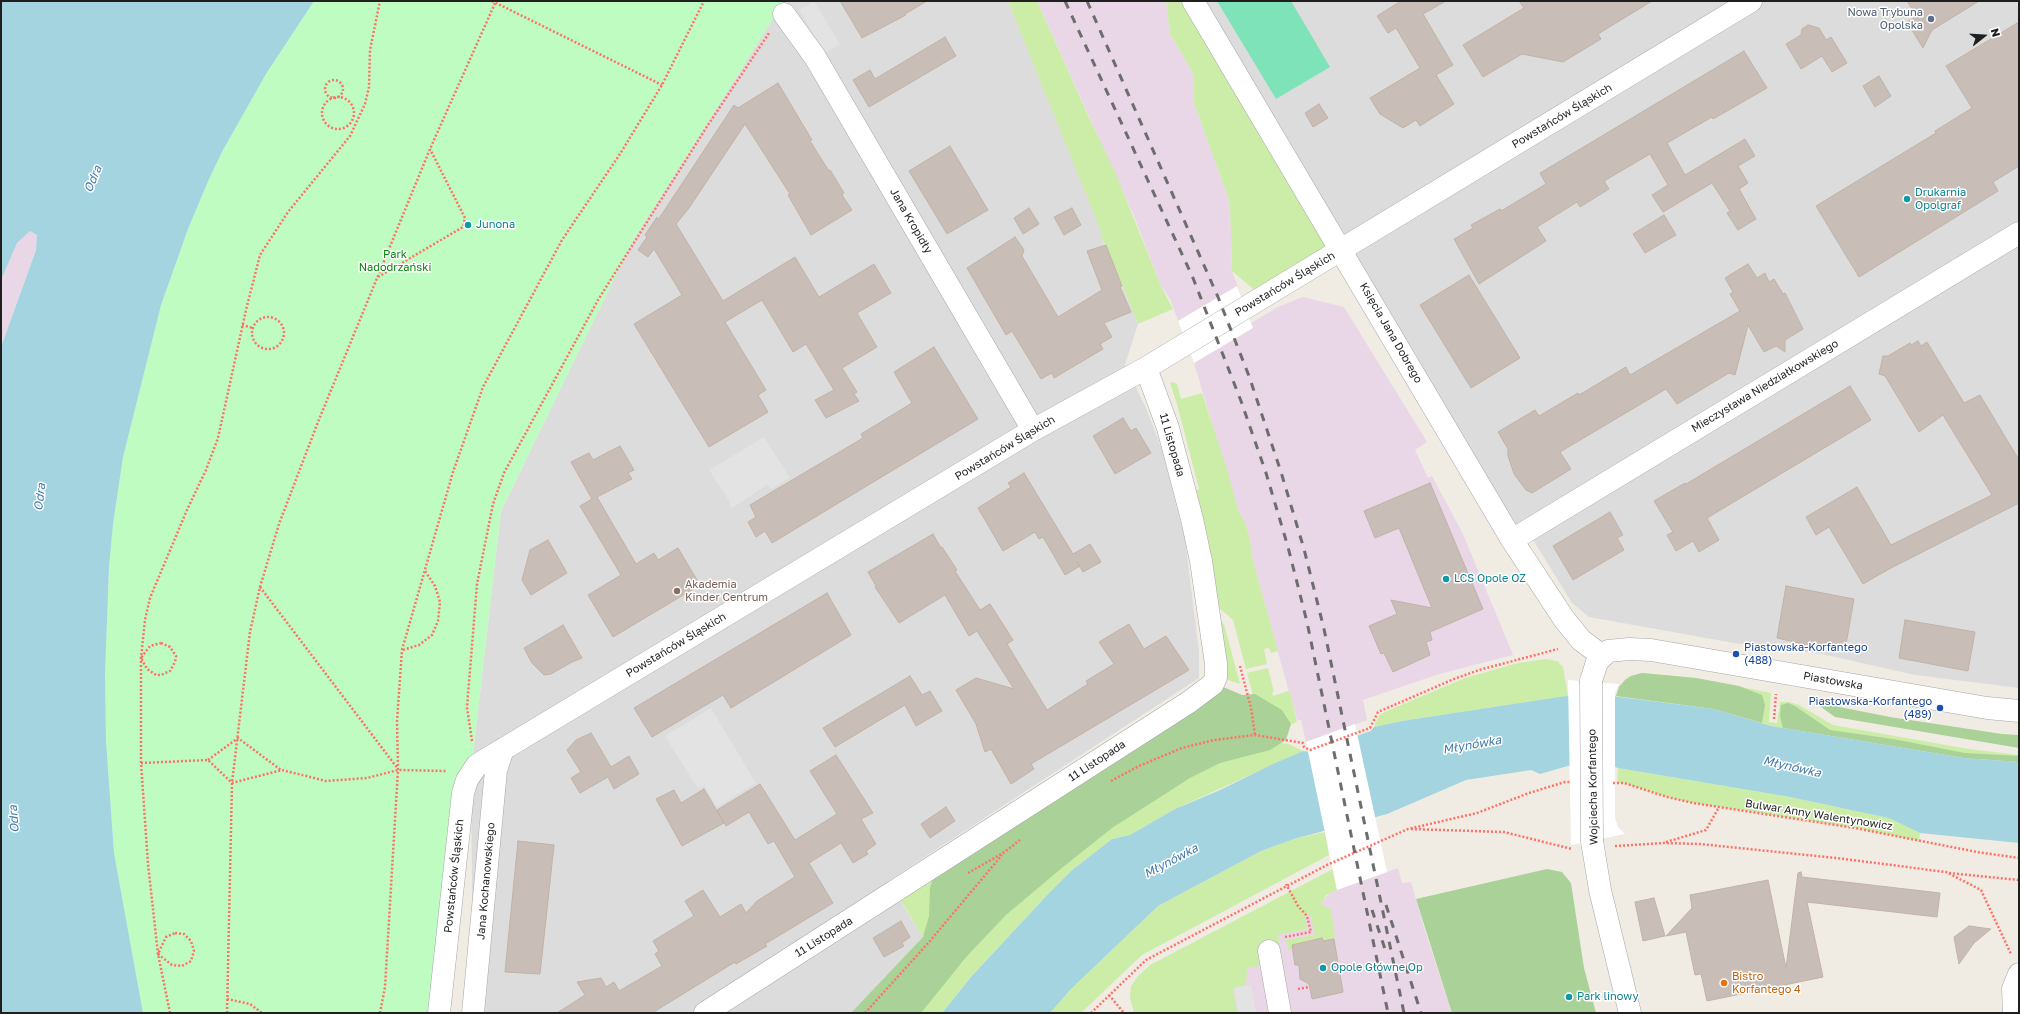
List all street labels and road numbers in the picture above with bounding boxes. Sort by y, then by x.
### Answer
street label: Powstańców Śląskich [1510,81,1614,151]
street label: Jana Kropidły [887,186,935,256]
street label: Powstańców Śląskich [1233,249,1337,319]
street label: Księcia Jana Dobrego [1357,281,1425,385]
street label: Mieczysława Niedziałkowskiego [1689,337,1841,435]
street label: 11 Listopada [1157,412,1187,478]
street label: Powstańców Śląskich [953,413,1057,483]
street label: Powstańców Śląskich [624,610,728,680]
street label: Piastowska [1802,669,1864,693]
street label: Wojciecha Korfantego [1585,729,1601,845]
street label: 11 Listopada [1066,738,1128,784]
street label: Bulwar Anny Walentynowicz [1744,797,1894,833]
street label: Powstańców Śląskich [441,818,467,934]
street label: Jana Kochanowskiego [474,822,498,940]
street label: 11 Listopada [793,914,855,960]

